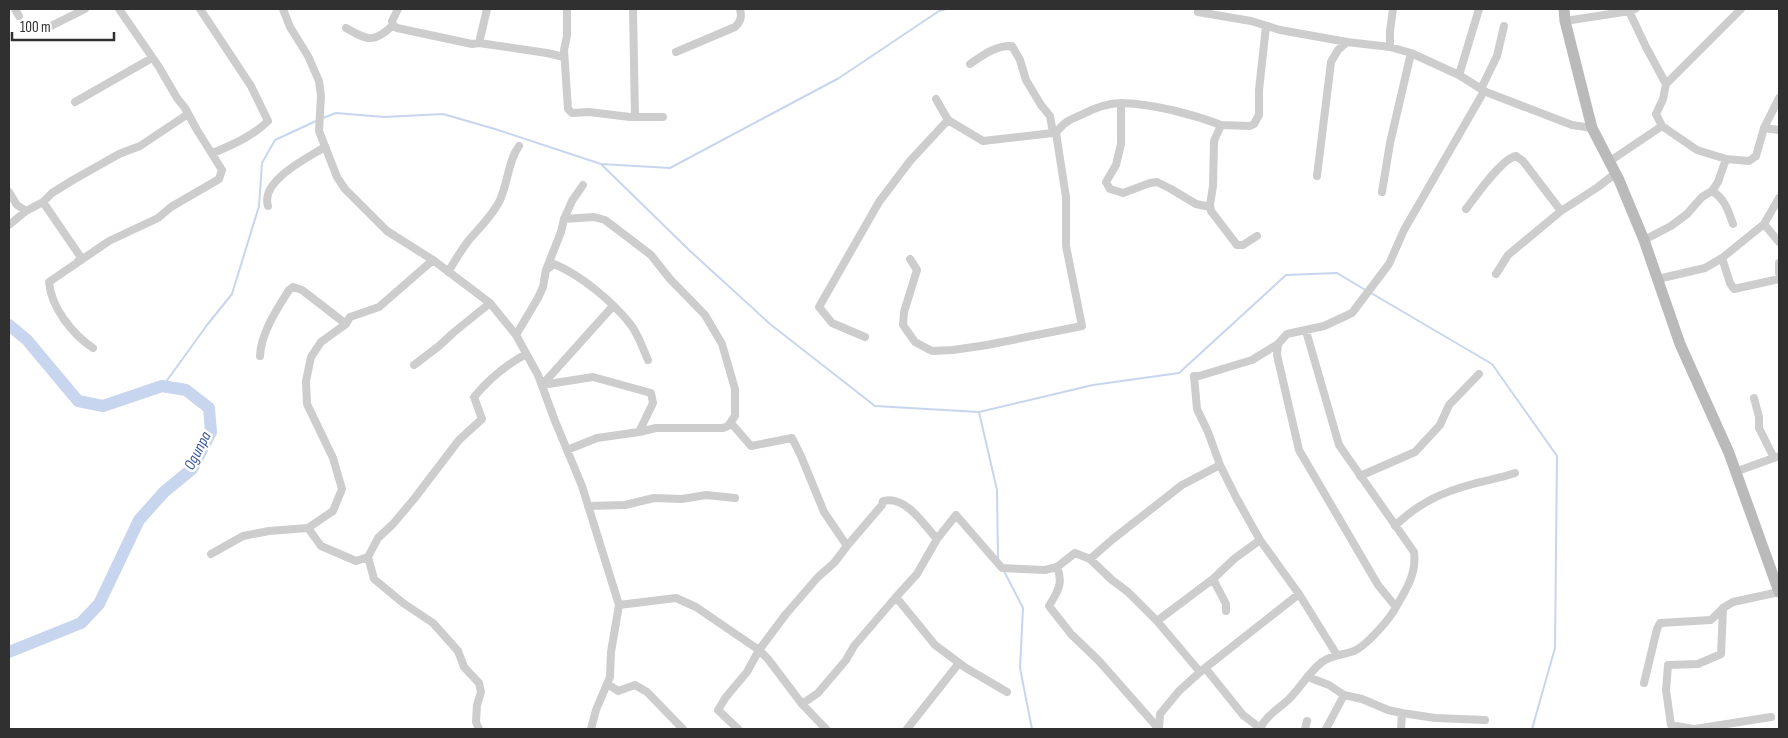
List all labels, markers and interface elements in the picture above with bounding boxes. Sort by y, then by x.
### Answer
scale bar [12,10,115,42]
text: 100 m [20,18,51,37]
water label: Ogunpa [180,428,216,473]

